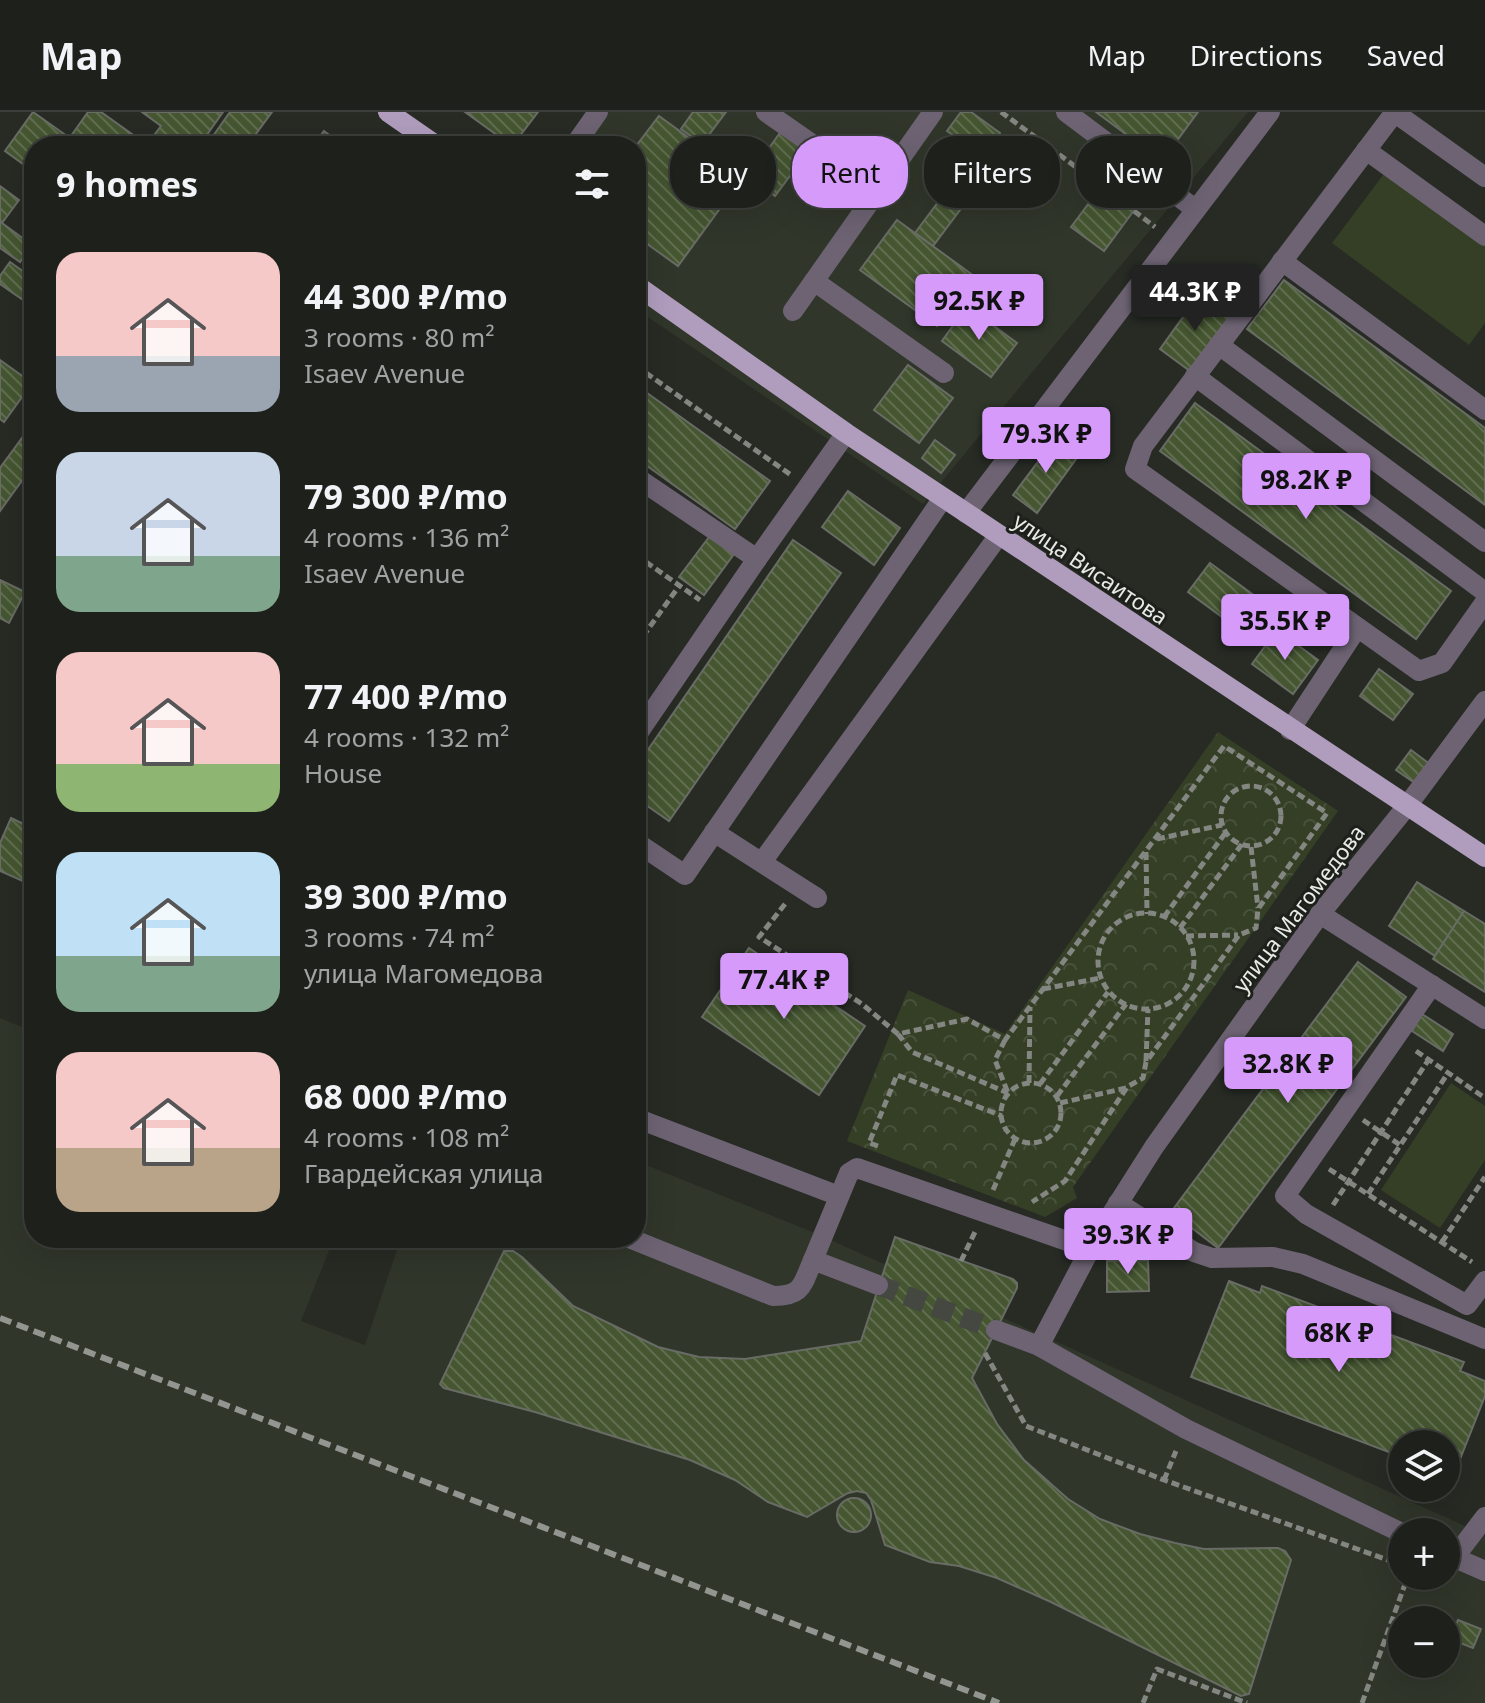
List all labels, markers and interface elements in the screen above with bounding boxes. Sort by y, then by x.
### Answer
text: Map [40,29,123,81]
text: Map [1087,36,1146,74]
text: Directions [1190,36,1323,74]
text: Saved [1367,36,1445,74]
chip: Buy [670,136,776,208]
chip: Rent [792,136,908,208]
chip: Filters [924,136,1060,208]
chip: New [1076,136,1191,208]
text: 9 homes [56,161,198,207]
icon: filters [570,162,614,206]
pin: 44.3K ₽ [1121,265,1269,333]
text: 44 300 ₽/mo [304,273,508,319]
text: 44.3K ₽ [1149,273,1241,309]
pin: 92.5K ₽ [905,274,1053,342]
text: 92.5K ₽ [933,282,1025,318]
icon: home [120,284,216,380]
text: 3 rooms · 80 m² [304,319,494,355]
text: Isaev Avenue [304,355,465,391]
pin: 79.3K ₽ [972,407,1120,475]
text: 79.3K ₽ [1000,415,1092,451]
pin: 98.2K ₽ [1232,453,1380,521]
text: 98.2K ₽ [1260,461,1352,497]
text: 79 300 ₽/mo [304,473,508,519]
icon: home [120,484,216,580]
street label: улица Висаитова [1008,505,1174,631]
text: 4 rooms · 136 m² [304,519,509,555]
text: Isaev Avenue [304,555,465,591]
pin: 35.5K ₽ [1211,594,1359,662]
text: 35.5K ₽ [1239,602,1331,638]
text: 77 400 ₽/mo [304,673,508,719]
icon: home [120,684,216,780]
text: 4 rooms · 132 m² [304,719,509,755]
text: House [304,755,382,791]
street label: улица Магомедова [1225,818,1371,998]
text: 39 300 ₽/mo [304,873,508,919]
icon: home [120,884,216,980]
text: 3 rooms · 74 m² [304,919,494,955]
pin: 77.4K ₽ [710,953,858,1021]
text: улица Магомедова [304,955,543,991]
text: 77.4K ₽ [738,961,830,997]
pin: 32.8K ₽ [1214,1037,1362,1105]
text: 32.8K ₽ [1242,1045,1334,1081]
text: 68 000 ₽/mo [304,1073,508,1119]
icon: home [120,1084,216,1180]
text: 4 rooms · 108 m² [304,1119,509,1155]
text: Гвардейская улица [304,1155,543,1191]
pin: 39.3K ₽ [1054,1208,1202,1276]
text: 39.3K ₽ [1082,1216,1174,1252]
pin: 68K ₽ [1283,1306,1395,1374]
text: 68K ₽ [1304,1314,1374,1350]
map controls [1388,1430,1460,1678]
button: layers [1388,1430,1460,1502]
button: + [1388,1518,1460,1590]
button: − [1388,1606,1460,1678]

